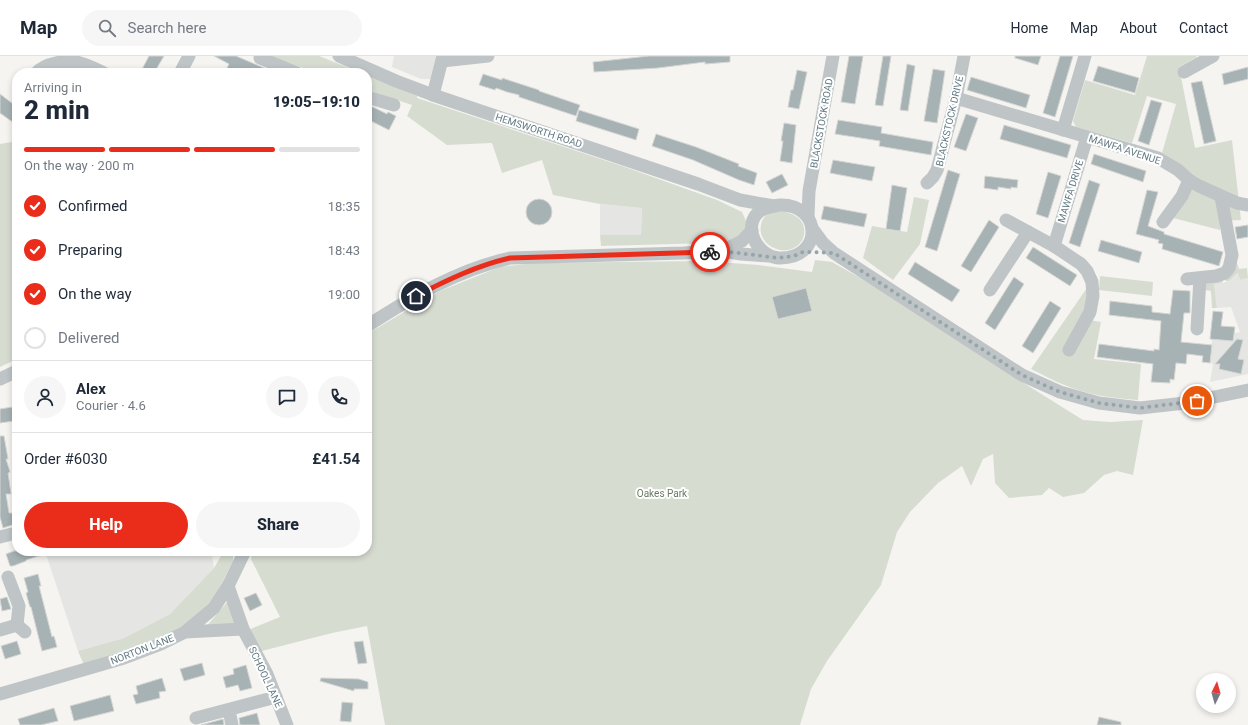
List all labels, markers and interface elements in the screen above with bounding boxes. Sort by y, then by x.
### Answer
search box [82,10,362,46]
text: Map [20,16,58,39]
icon: search [96,17,118,39]
text: Search here [128,19,206,37]
text: Home [1010,20,1048,36]
text: Map [1070,20,1098,36]
text: About [1120,20,1157,36]
text: Contact [1179,20,1228,36]
street label: BLACKSTOCK DRIVE [934,75,965,167]
street label: BLACKSTOCK ROAD [808,77,835,169]
text: Arriving in [24,80,82,95]
text: 19:05–19:10 [273,93,360,111]
text: 2 min [24,95,90,125]
street label: HEMSWORTH ROAD [494,111,584,150]
street label: MAWFA AVENUE [1087,133,1163,166]
text: On the way · 200 m [24,158,134,173]
street label: MAWFA DRIVE [1056,158,1085,224]
icon: check [24,195,46,217]
text: Confirmed [58,197,128,215]
text: 18:35 [328,199,360,214]
courier [690,232,730,272]
icon: check [24,239,46,261]
text: Preparing [58,241,122,259]
icon: bike [699,241,721,263]
text: 18:43 [328,243,360,258]
pin [399,279,433,313]
icon: check [24,283,46,305]
text: On the way [58,285,132,303]
icon: home [405,285,427,307]
text: 19:00 [328,287,360,302]
text: Delivered [58,329,120,347]
button: person [24,376,66,418]
button: chat [266,376,308,418]
button: phone [318,376,360,418]
text: Alex [76,380,106,398]
pin [1180,384,1214,418]
icon: bag [1186,390,1208,412]
text: Courier · 4.6 [76,398,146,413]
text: Order #6030 [24,450,107,468]
text: £41.54 [312,450,360,468]
park label: Oakes Park [637,488,688,499]
button: Help [24,502,188,548]
button: Share [196,502,360,548]
street label: NORTON LANE [109,632,176,667]
street label: SCHOOL LANE [247,645,285,710]
north arrow [1196,673,1236,713]
map controls [1196,673,1236,713]

